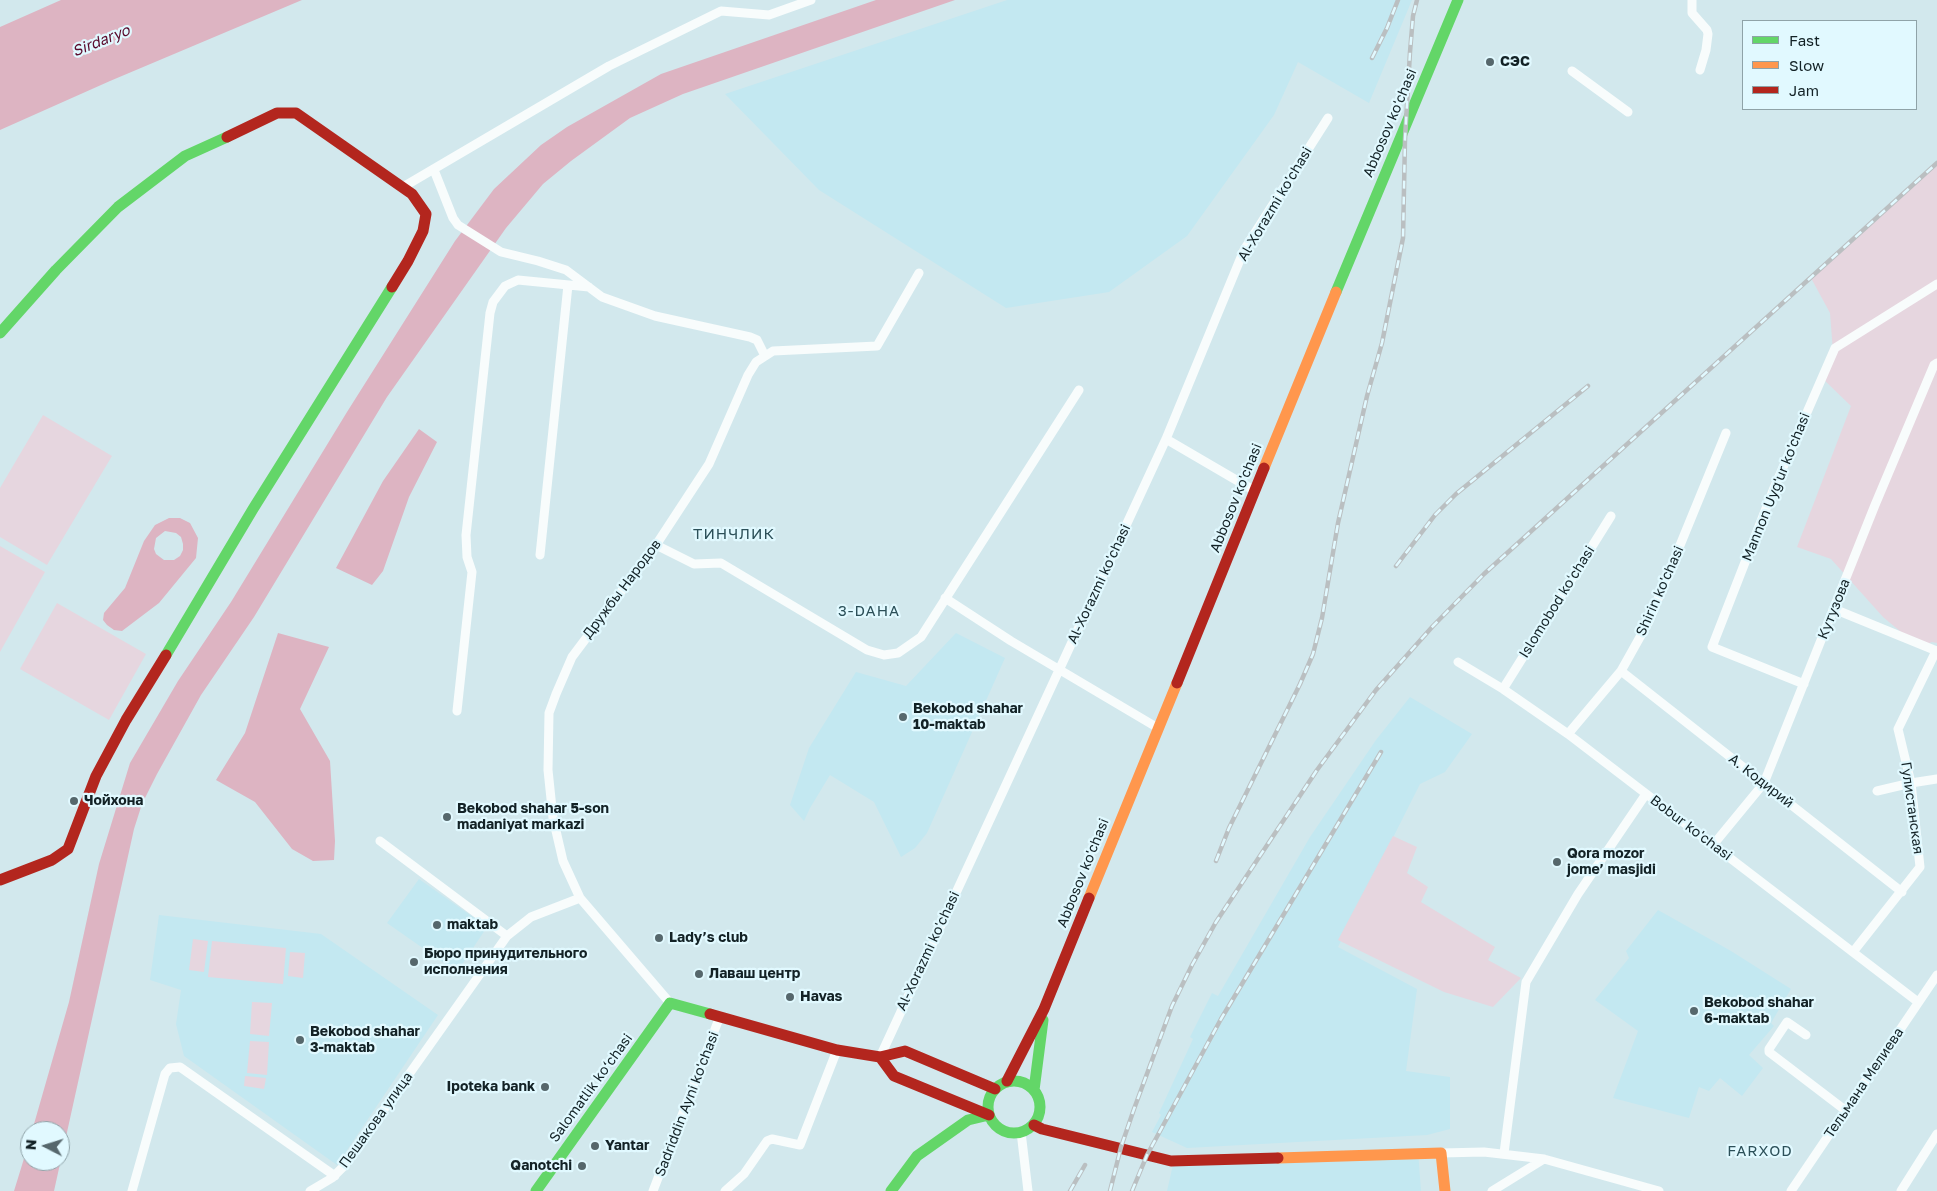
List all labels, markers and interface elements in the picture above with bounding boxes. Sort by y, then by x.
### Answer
legend [1742,20,1917,110]
water label: Sirdaryo [70,21,132,61]
text: Fast [1789,31,1820,49]
place label: СЭС [1500,54,1530,70]
marker: СЭС [1484,56,1496,68]
text: Slow [1789,56,1824,74]
street label: Abbosov ko'chasi [1360,66,1420,180]
text: Jam [1789,81,1819,99]
street label: Al-Xorazmi ko'chasi [1234,144,1316,264]
street label: Mannon Uyg'ur ko'chasi [1738,410,1814,564]
street label: Abbosov ko'chasi [1206,441,1266,555]
street label: Al-Xorazmi ko'chasi [1064,522,1134,646]
district label: ТИНЧЛИК [692,525,776,543]
street label: Дружбы Народов [579,536,665,642]
street label: Islomobod koʻchasi [1516,543,1598,661]
street label: Shirin ko'chasi [1633,543,1687,639]
street label: Кутузова [1814,576,1854,642]
district label: 3-DAHA [837,602,901,620]
place label: Bekobod shahar 10-maktab [913,701,1023,734]
marker: Bekobod shahar 10-maktab [897,711,909,723]
street label: А. Кодирий [1725,750,1797,812]
street label: Гулистанская [1897,761,1927,855]
street label: Bobur ko'chasi [1647,792,1735,864]
place label: Чойхона [84,793,143,809]
marker: Чойхона [68,795,80,807]
place label: Bekobod shahar 5-son madaniyat markazi [457,801,609,834]
marker: Bekobod shahar 5-son madaniyat markazi [441,811,453,823]
street label: Abbosov ko'chasi [1053,816,1113,930]
place label: Qora mozor jome’ masjidi [1567,846,1656,879]
marker: Qora mozor jome’ masjidi [1551,856,1563,868]
street label: Al-Xorazmi ko'chasi [893,889,963,1013]
place label: maktab [447,917,498,933]
marker: maktab [431,919,443,931]
place label: Lady’s club [669,930,748,946]
marker: Lady’s club [653,932,665,944]
place label: Бюро принудительного исполнения [424,946,587,979]
marker: Бюро принудительного исполнения [408,956,420,968]
place label: Лаваш центр [709,966,800,982]
marker: Лаваш центр [693,968,705,980]
place label: Havas [800,989,842,1005]
marker: Havas [784,991,796,1003]
place label: Bekobod shahar 6-maktab [1704,995,1814,1028]
marker: Bekobod shahar 6-maktab [1688,1005,1700,1017]
place label: Bekobod shahar 3-maktab [310,1024,420,1056]
street label: Тельмана Мелиева [1821,1025,1907,1141]
street label: Sadriddin Ayni ko'chasi [652,1029,722,1179]
street label: Salomatlik ko‘chasi [546,1030,636,1146]
marker: Bekobod shahar 3-maktab [294,1034,306,1046]
street label: Пешакова улица [336,1069,416,1171]
place label: Ipoteka bank [447,1079,535,1095]
marker: Ipoteka bank [539,1081,551,1093]
north arrow [20,1121,70,1171]
place label: Yantar [605,1138,649,1154]
text: N [22,1139,39,1151]
marker: Yantar [589,1140,601,1152]
district label: FARXOD [1727,1142,1793,1160]
place label: Qanotchi [510,1158,572,1174]
marker: Qanotchi [576,1160,588,1172]

